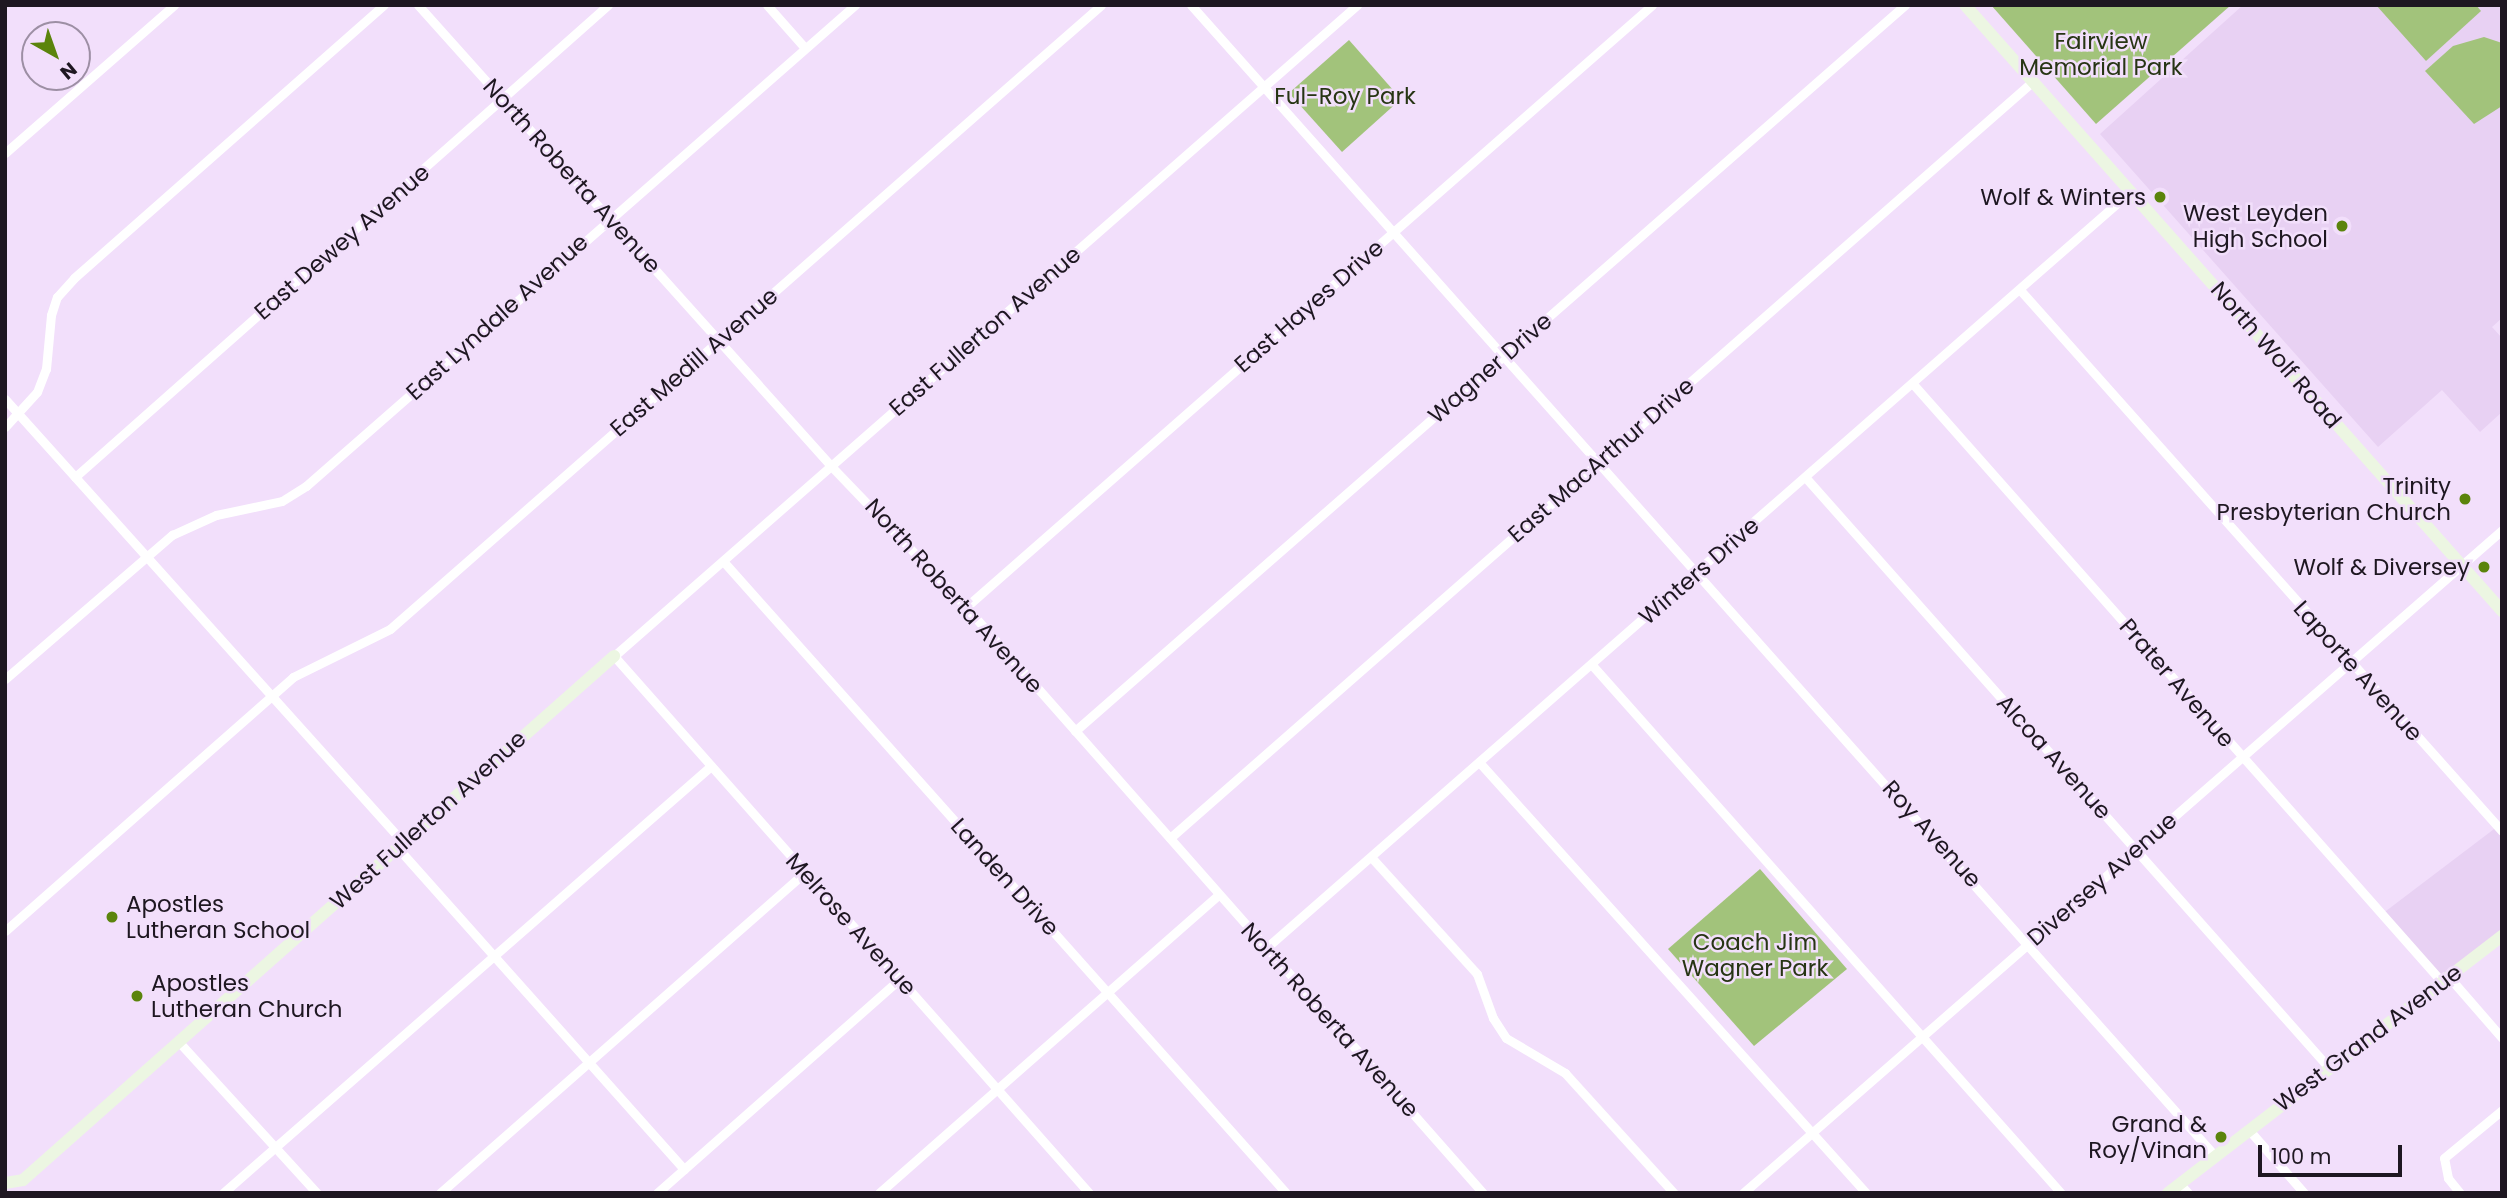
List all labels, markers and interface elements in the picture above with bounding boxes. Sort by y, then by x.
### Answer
north arrow [21,21,91,91]
park label: Fairview Memorial Park [2019,27,2183,81]
text: N [54,56,83,86]
street label: North Roberta Avenue [477,73,667,279]
park label: Ful-Roy Park [1274,82,1416,110]
street label: East Dewey Avenue [249,158,435,326]
place label: Wolf & Winters [1980,183,2146,211]
marker: Wolf & Winters [2152,189,2168,205]
place label: West Leyden High School [2183,199,2328,253]
marker: West Leyden High School [2334,218,2350,234]
street label: East Lyndale Avenue [400,228,594,406]
street label: East Hayes Drive [1229,234,1389,378]
street label: East Fullerton Avenue [884,240,1086,422]
street label: North Wolf Road [2205,276,2347,434]
street label: East Medill Avenue [605,282,783,442]
street label: Wagner Drive [1422,307,1558,429]
street label: East MacArthur Drive [1502,372,1700,548]
place label: Trinity Presbyterian Church [2217,472,2451,526]
marker: Trinity Presbyterian Church [2457,491,2473,507]
street label: North Roberta Avenue [859,493,1049,699]
street label: Winters Drive [1633,511,1765,631]
place label: Wolf & Diversey [2293,553,2470,581]
marker: Wolf & Diversey [2476,559,2492,575]
street label: Laporte Avenue [2288,595,2428,747]
street label: Prater Avenue [2114,613,2240,753]
street label: Alcoa Avenue [1991,689,2117,825]
street label: West Fullerton Avenue [324,725,532,915]
street label: Roy Avenue [1877,775,1987,893]
street label: Diversey Avenue [2021,806,2183,952]
street label: Landen Drive [945,813,1065,941]
street label: Melrose Avenue [780,847,922,1001]
place label: Apostles Lutheran School [126,890,310,944]
marker: Apostles Lutheran School [104,909,120,925]
street label: North Roberta Avenue [1235,917,1425,1123]
park label: Coach Jim Wagner Park [1682,928,1828,982]
street label: West Grand Avenue [2269,958,2467,1118]
place label: Apostles Lutheran Church [151,969,342,1023]
marker: Apostles Lutheran Church [129,988,145,1004]
place label: Grand & Roy/Vinan [2088,1110,2207,1164]
marker: Grand & Roy/Vinan [2213,1129,2229,1145]
scale bar [2262,1132,2406,1176]
text: 100 m [2271,1142,2331,1171]

